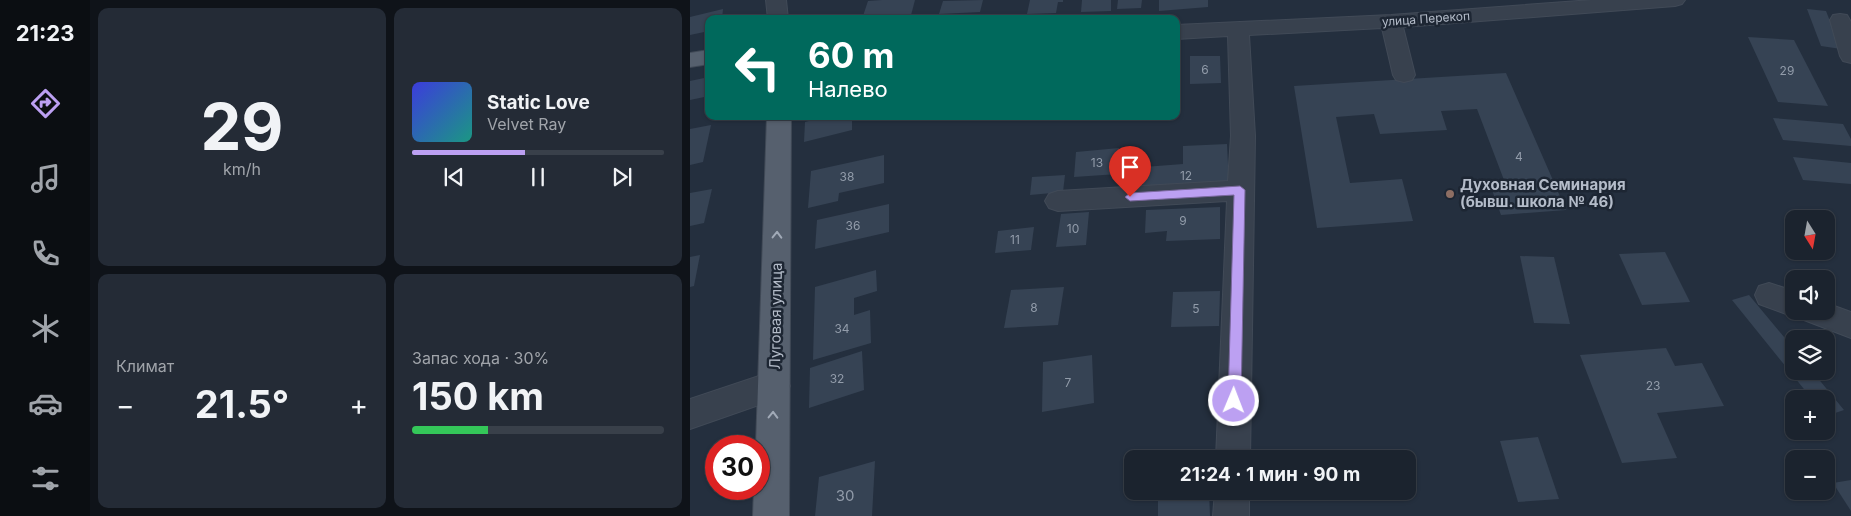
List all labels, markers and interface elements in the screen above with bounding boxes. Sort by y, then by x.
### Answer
street label: улица Перекоп [1381,8,1470,29]
text: 21:23 [16,20,74,46]
text: 60 m [808,34,895,76]
icon: left [725,35,790,100]
house number: 6 [1201,62,1209,77]
house number: 29 [1780,63,1794,78]
text: Налево [808,76,888,102]
icon: directions [28,86,63,121]
text: 29 [200,87,284,166]
text: Static Love [487,91,590,114]
text: Velvet Ray [487,114,566,134]
pin [1109,146,1151,197]
house number: 4 [1515,149,1523,164]
icon: arrive [1116,153,1144,181]
house number: 13 [1091,155,1103,170]
text: km/h [223,159,261,179]
icon: music [28,161,63,196]
icon: previous [440,163,468,191]
icon: pause [524,163,552,191]
icon: next [608,163,636,191]
house number: 12 [1180,168,1192,183]
house number: 38 [840,169,854,184]
place label: Духовная Семинария (бывш. школа № 46) [1460,175,1626,211]
marker: Духовная Семинария (бывш. школа № 46) [1444,188,1456,200]
north arrow [1785,210,1835,260]
map controls [1785,210,1835,500]
house number: 9 [1179,213,1187,228]
house number: 36 [846,218,860,233]
house number: 10 [1067,221,1079,236]
one-way arrow [772,231,782,238]
house number: 11 [1010,232,1020,247]
icon: phone [28,236,63,271]
street label: Луговая улица [765,262,786,370]
button: sound [1785,270,1835,320]
house number: 8 [1030,300,1038,315]
house number: 5 [1192,301,1200,316]
icon: climate [28,311,63,346]
house number: 34 [834,321,850,336]
button: layers [1785,330,1835,380]
text: Запас хода · 30% [412,348,549,368]
text: Климат [116,356,174,376]
house number: 32 [830,371,844,386]
text: 150 km [412,373,544,419]
position arrow [1207,374,1259,426]
house number: 7 [1065,375,1072,390]
house number: 23 [1646,378,1660,393]
text: 21.5° [195,381,289,427]
icon: car [28,386,63,421]
text: − [116,388,135,422]
text: + [349,388,368,422]
button: + [1785,390,1835,440]
one-way arrow [768,411,779,419]
speed limit sign: 30 [705,435,770,500]
button: − [1785,450,1835,500]
icon: filters [28,461,63,496]
text: 21:24 · 1 мин · 90 m [1180,463,1360,486]
house number: 30 [836,486,854,505]

